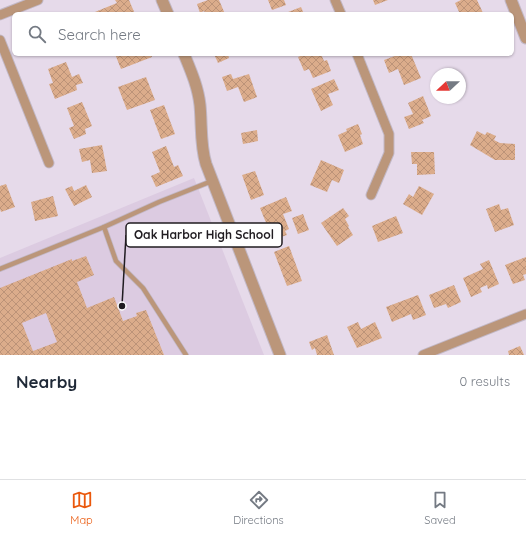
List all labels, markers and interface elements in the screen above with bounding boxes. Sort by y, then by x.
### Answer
search box [12,12,514,56]
icon: search [26,23,48,45]
text: Search here [58,25,141,44]
north arrow [430,68,466,104]
callout: Oak Harbor High School [126,223,282,247]
text: Oak Harbor High School [134,227,274,242]
text: Nearby [16,371,77,392]
text: 0 results [459,373,510,389]
tab: Map [70,489,93,527]
tab: Directions [233,489,284,527]
tab: Saved [424,489,456,527]

